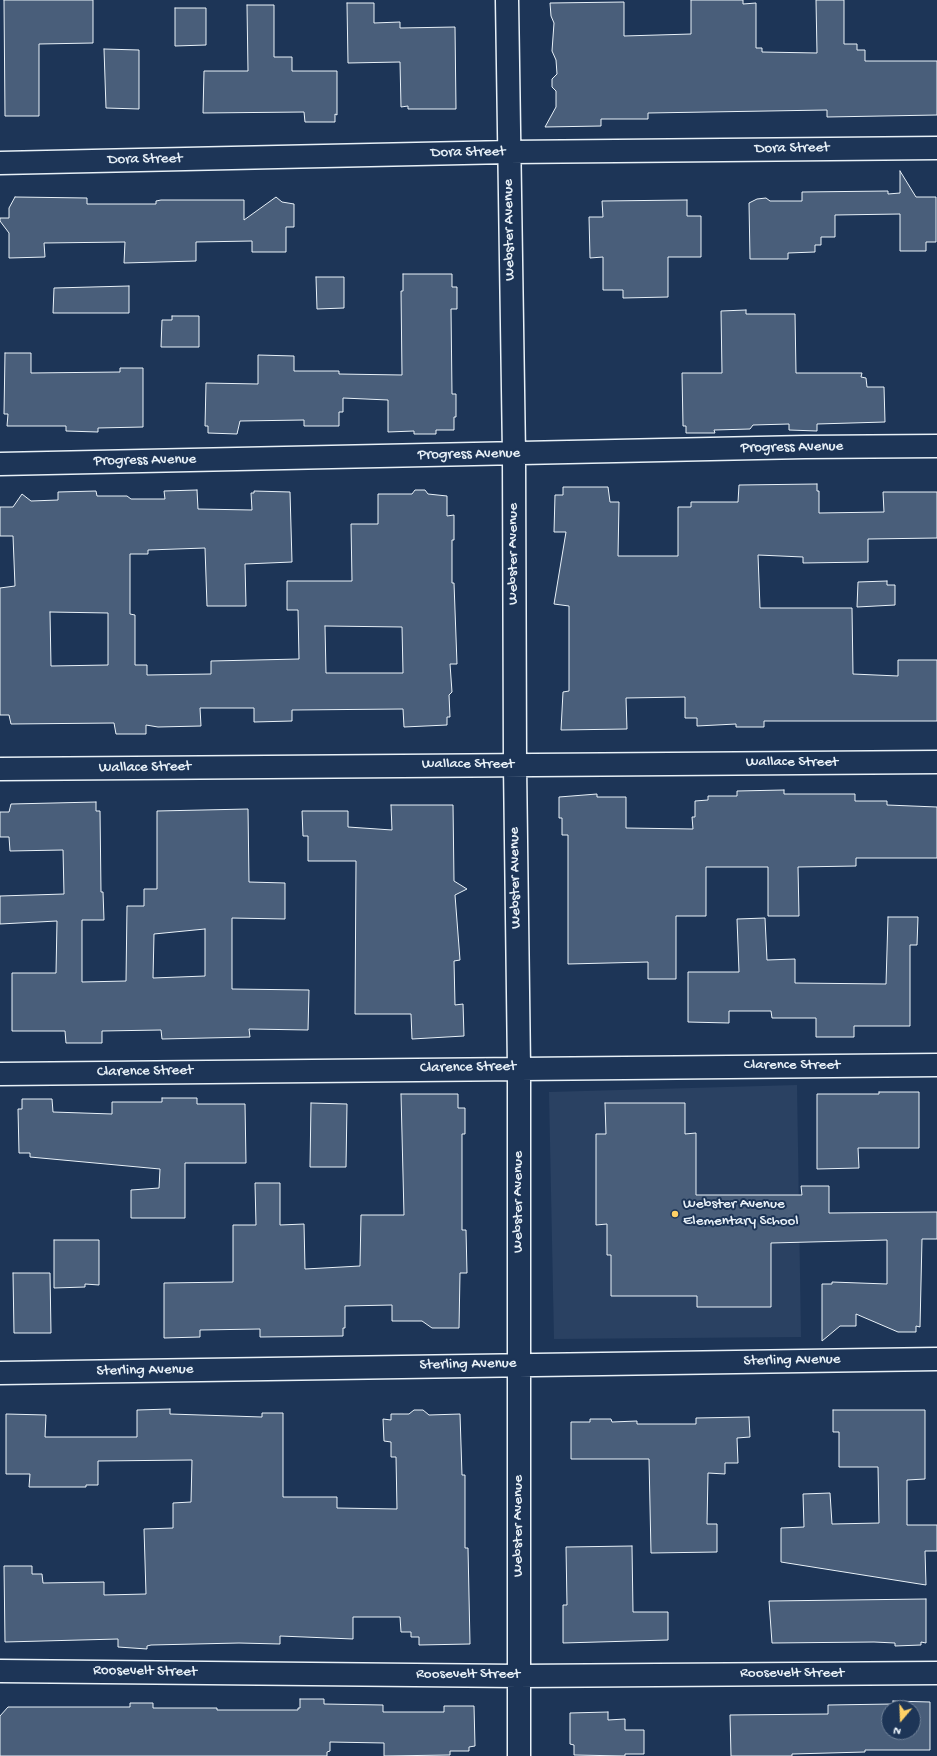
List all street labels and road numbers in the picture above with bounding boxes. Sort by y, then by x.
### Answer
street label: Dora Street [754,139,830,159]
street label: Dora Street [430,143,506,163]
street label: Dora Street [107,150,183,170]
street label: Webster Avenue [500,179,520,281]
street label: Progress Avenue [741,438,843,458]
street label: Progress Avenue [418,445,520,465]
street label: Progress Avenue [94,451,196,471]
street label: Webster Avenue [505,503,523,605]
street label: Wallace Street [746,754,838,772]
street label: Wallace Street [422,756,514,774]
street label: Wallace Street [99,758,191,778]
street label: Webster Avenue [506,827,526,929]
street label: Clarence Street [744,1057,840,1075]
street label: Clarence Street [420,1058,516,1078]
street label: Clarence Street [97,1062,193,1082]
street label: Webster Avenue [510,1151,528,1253]
street label: Sterling Avenue [743,1351,841,1371]
street label: Sterling Avenue [419,1355,517,1375]
street label: Sterling Avenue [96,1361,194,1381]
street label: Webster Avenue [510,1475,528,1577]
street label: Roosevelt Street [93,1662,197,1682]
street label: Roosevelt Street [740,1665,844,1683]
street label: Roosevelt Street [416,1666,520,1684]

